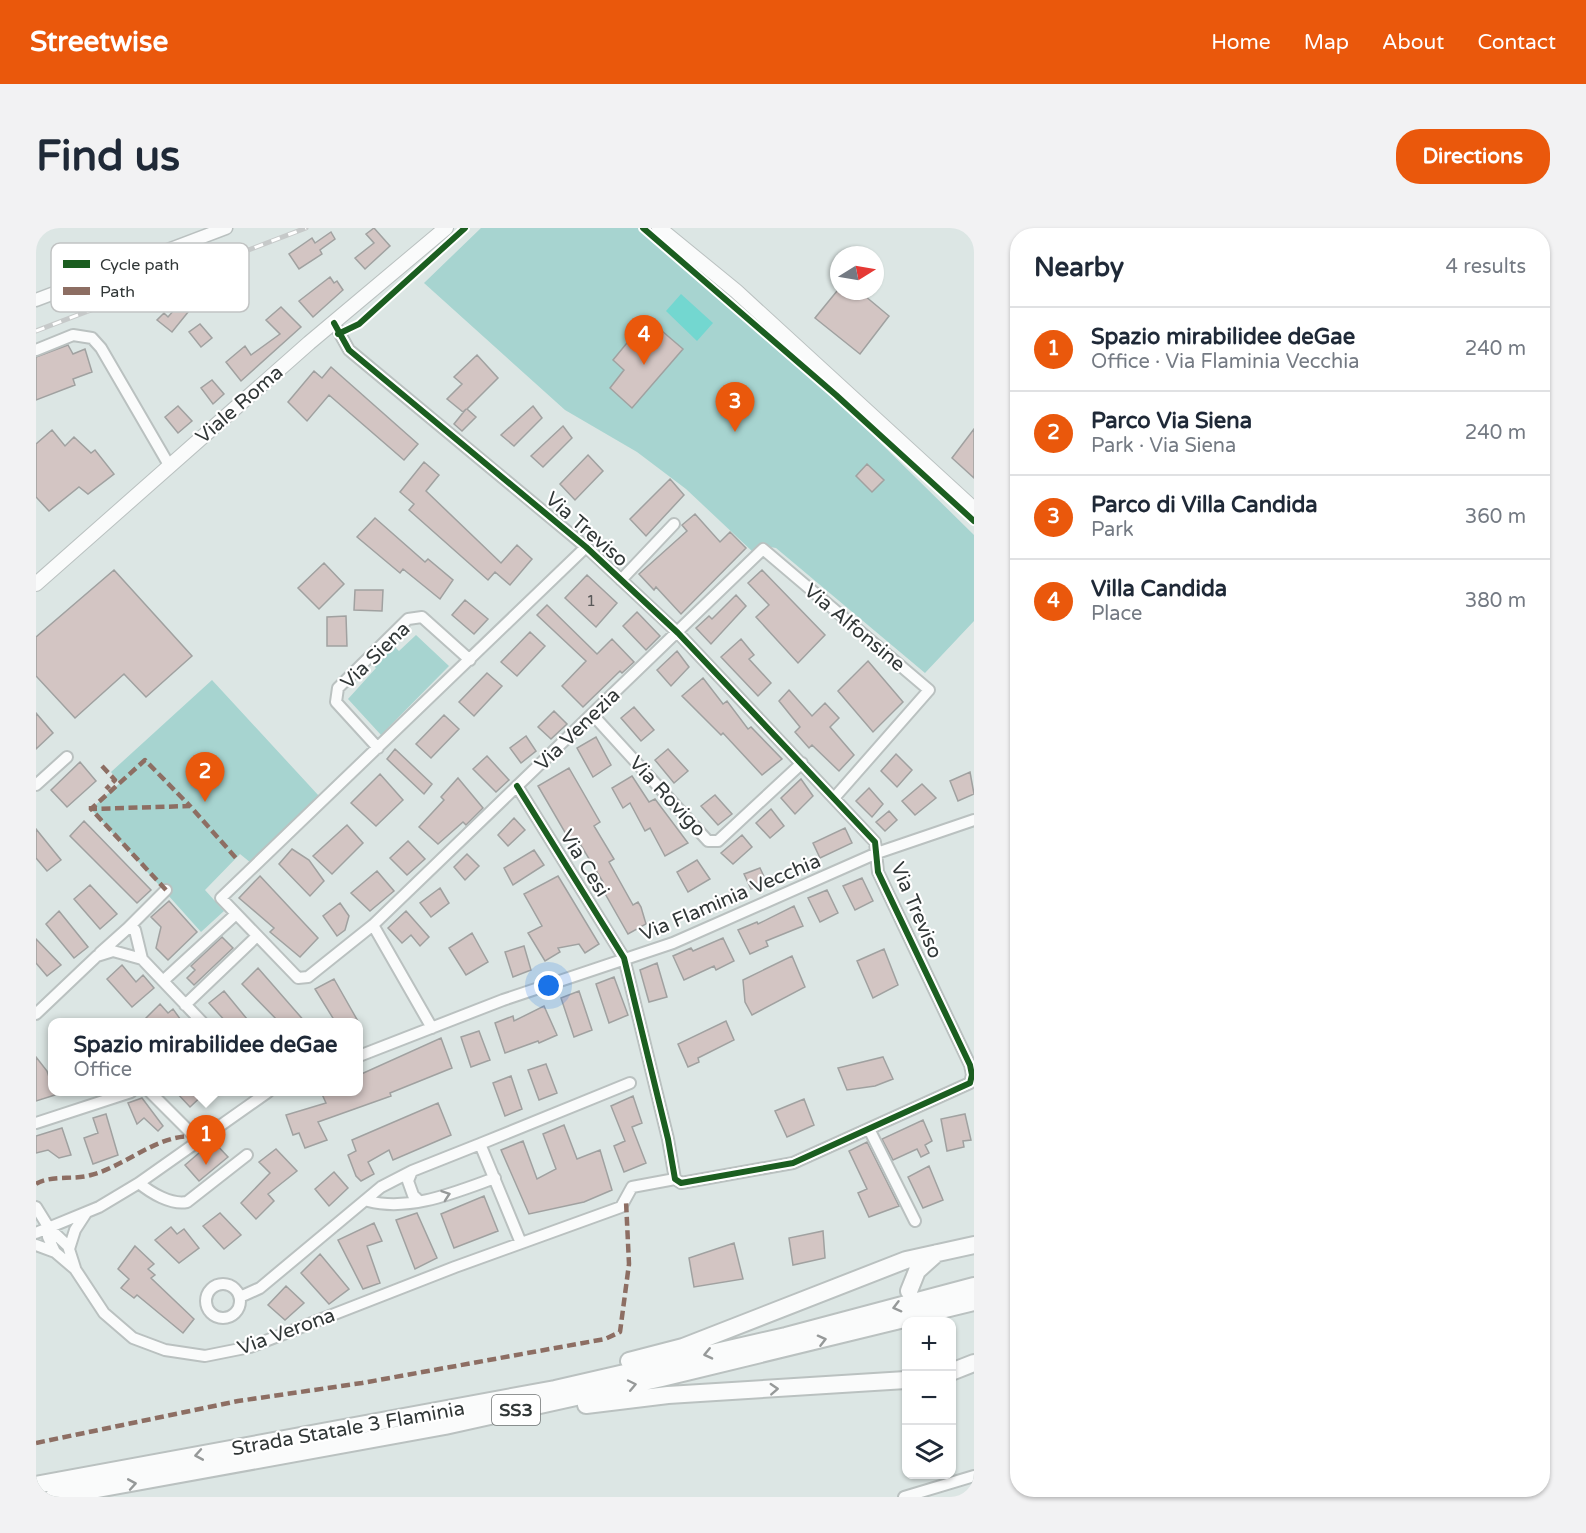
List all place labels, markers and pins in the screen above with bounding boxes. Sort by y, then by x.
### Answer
pin: 4 [624,316,664,365]
pin: 3 [716,382,754,432]
pin: 2 [186,752,224,802]
pin: 1 [186,1116,226,1165]

